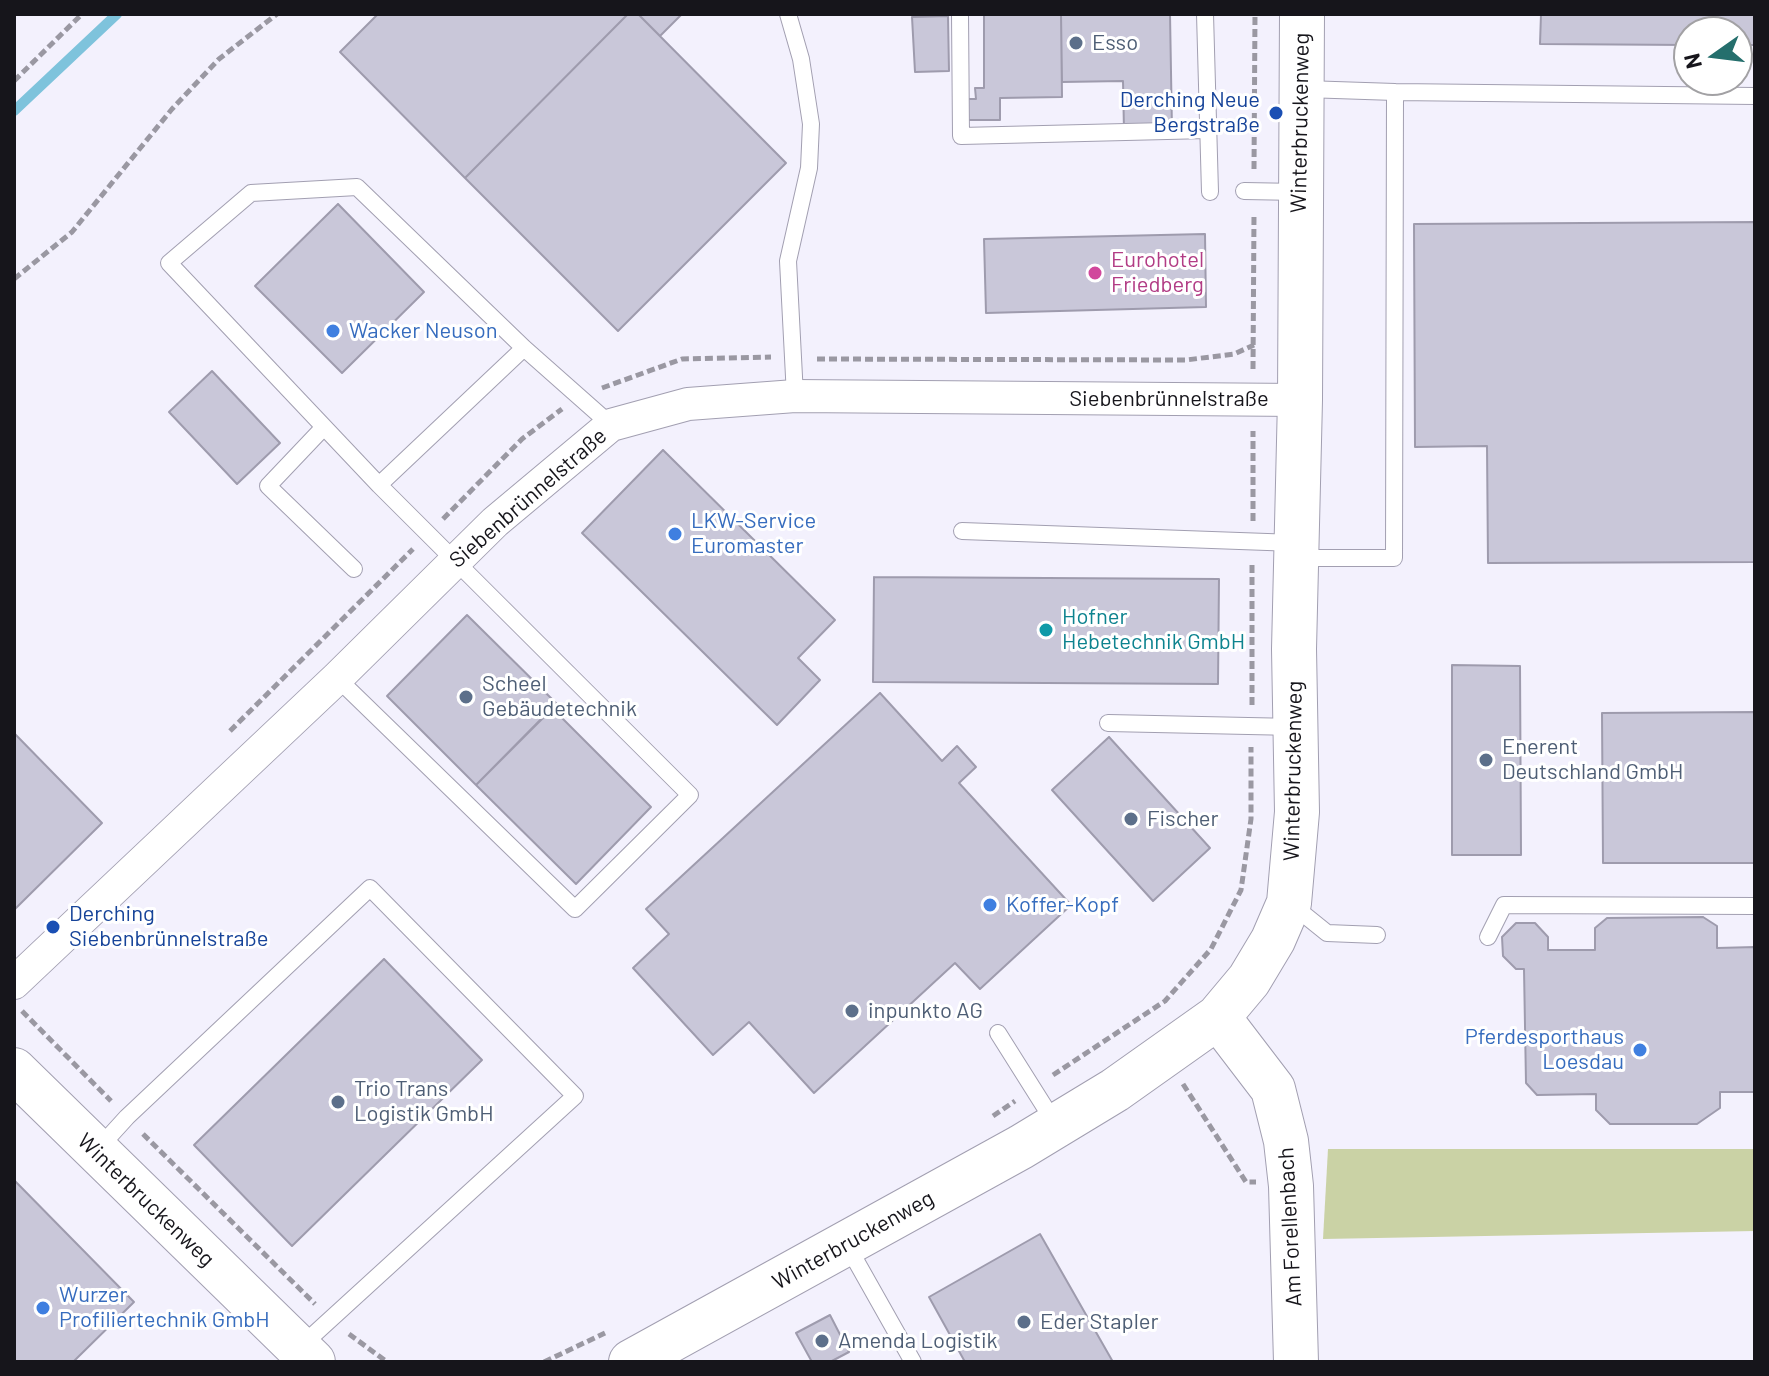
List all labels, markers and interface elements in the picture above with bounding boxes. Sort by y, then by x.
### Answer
north arrow [1673,16,1753,96]
place label: Esso [1092,30,1138,56]
street label: Winterbruckenweg [1285,33,1315,213]
marker: Esso [1067,34,1085,52]
text: N [1677,51,1706,72]
place label: Derching Neue Bergstraße [1120,87,1260,138]
marker: Derching Neue Bergstraße [1267,104,1285,122]
place label: Eurohotel Friedberg [1111,247,1204,298]
marker: Eurohotel Friedberg [1086,264,1104,282]
place label: Wacker Neuson [349,318,497,344]
marker: Wacker Neuson [324,322,342,340]
street label: Siebenbrünnelstraße [1069,386,1269,412]
street label: Siebenbrünnelstraße [444,423,612,573]
place label: LKW-Service Euromaster [691,508,816,560]
marker: LKW-Service Euromaster [666,525,684,543]
place label: Hofner Hebetechnik GmbH [1062,604,1245,656]
marker: Hofner Hebetechnik GmbH [1037,621,1055,639]
place label: Scheel Gebäudetechnik [482,671,637,722]
street label: Winterbruckenweg [1278,681,1308,861]
marker: Scheel Gebäudetechnik [457,688,475,706]
place label: Enerent Deutschland GmbH [1502,734,1683,786]
marker: Enerent Deutschland GmbH [1477,751,1495,769]
place label: Fischer [1147,806,1219,832]
marker: Fischer [1122,810,1140,828]
place label: Koffer-Kopf [1006,892,1119,918]
marker: Koffer-Kopf [981,896,999,914]
place label: Derching Siebenbrünnelstraße [69,901,269,952]
marker: Derching Siebenbrünnelstraße [44,918,62,936]
place label: inpunkto AG [868,998,983,1024]
marker: inpunkto AG [843,1002,861,1020]
place label: Pferdesporthaus Loesdau [1465,1024,1624,1076]
marker: Pferdesporthaus Loesdau [1631,1041,1649,1059]
place label: Trio Trans Logistik GmbH [354,1076,494,1128]
marker: Trio Trans Logistik GmbH [329,1093,347,1111]
street label: Winterbruckenweg [72,1128,220,1272]
street label: Am Forellenbach [1273,1147,1307,1307]
street label: Winterbruckenweg [768,1185,938,1295]
place label: Wurzer Profiliertechnik GmbH [59,1282,270,1334]
marker: Wurzer Profiliertechnik GmbH [34,1299,52,1317]
place label: Eder Stapler [1040,1309,1158,1335]
marker: Eder Stapler [1015,1313,1033,1331]
place label: Amenda Logistik [838,1328,998,1354]
marker: Amenda Logistik [813,1332,831,1350]

